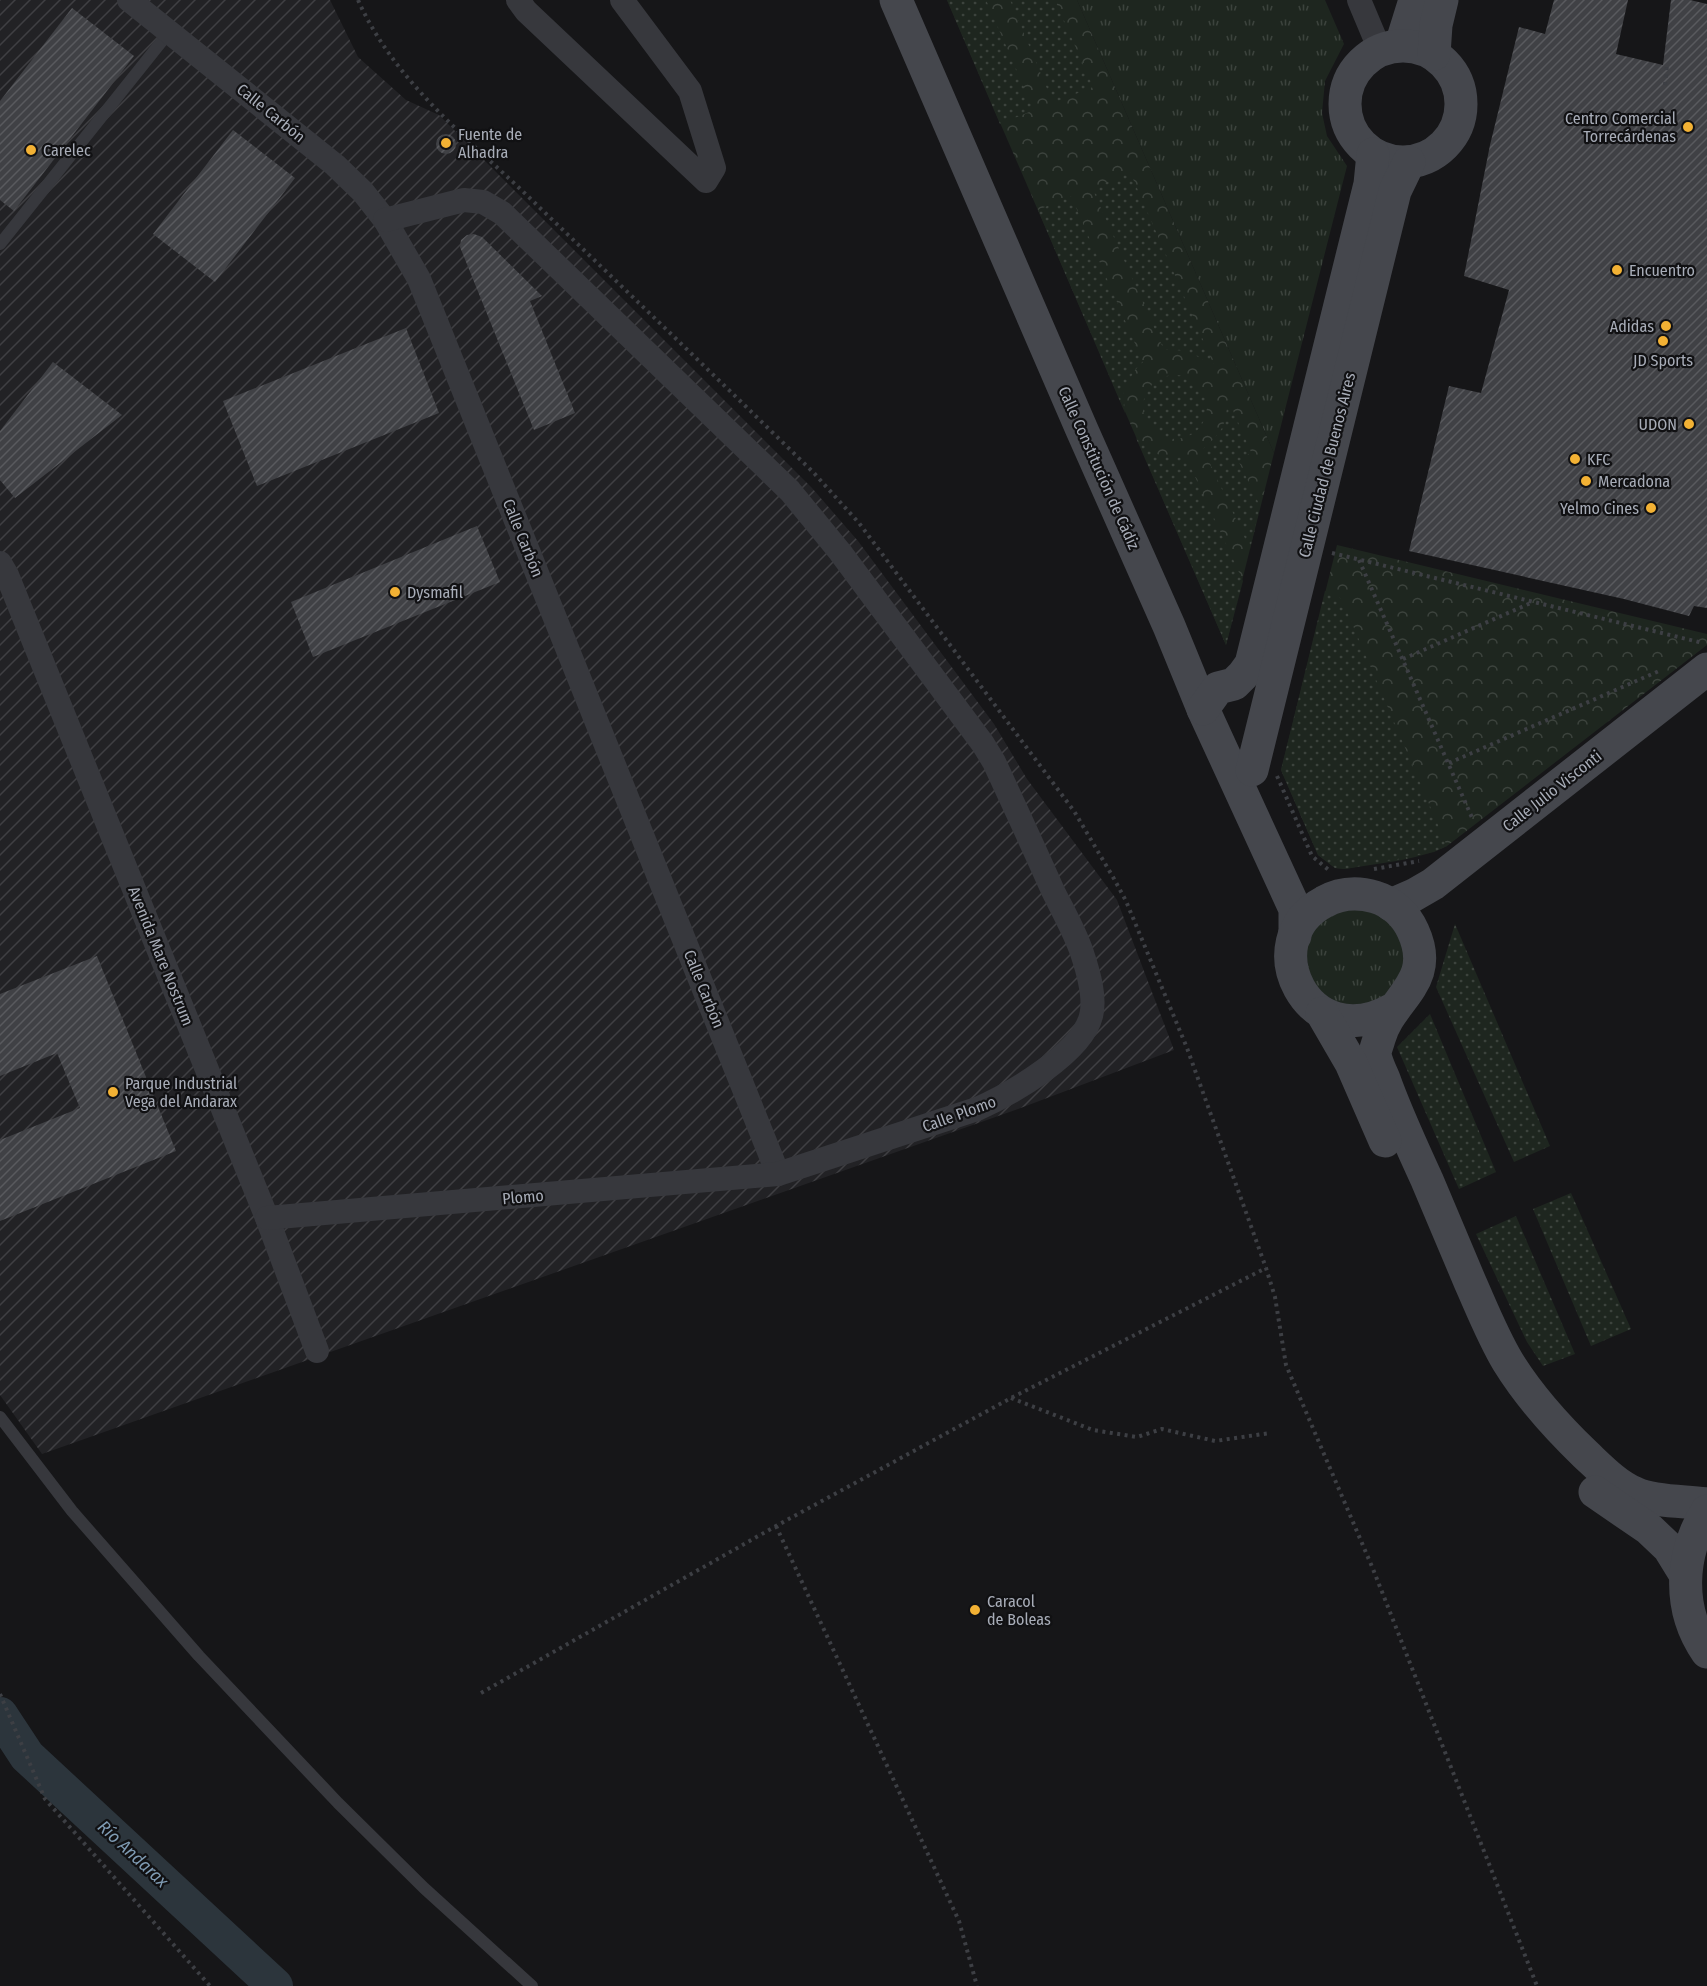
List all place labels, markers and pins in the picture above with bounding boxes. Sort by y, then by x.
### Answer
place label: Centro Comercial Torrecárdenas [1565,109,1676,146]
marker: Centro Comercial Torrecárdenas [1681,120,1695,134]
place label: Fuente de Alhadra [458,125,522,162]
marker: Fuente de Alhadra [439,136,453,150]
place label: Carelec [43,141,91,160]
marker: Carelec [24,143,38,157]
place label: Encuentro [1629,261,1695,280]
marker: Encuentro [1610,263,1624,277]
place label: Adidas [1610,317,1654,336]
marker: Adidas [1659,319,1673,333]
marker: JD Sports [1656,334,1670,348]
place label: JD Sports [1633,351,1693,370]
place label: UDON [1639,415,1677,434]
marker: UDON [1682,417,1696,431]
place label: KFC [1587,450,1610,469]
marker: KFC [1568,452,1582,466]
place label: Mercadona [1598,472,1670,491]
marker: Mercadona [1579,474,1593,488]
place label: Yelmo Cines [1560,499,1639,518]
marker: Yelmo Cines [1644,501,1658,515]
place label: Dysmafil [407,583,463,602]
marker: Dysmafil [388,585,402,599]
place label: Parque Industrial Vega del Andarax [125,1074,237,1111]
marker: Parque Industrial Vega del Andarax [106,1085,120,1099]
place label: Caracol de Boleas [987,1592,1051,1629]
marker: Caracol de Boleas [968,1603,982,1617]

